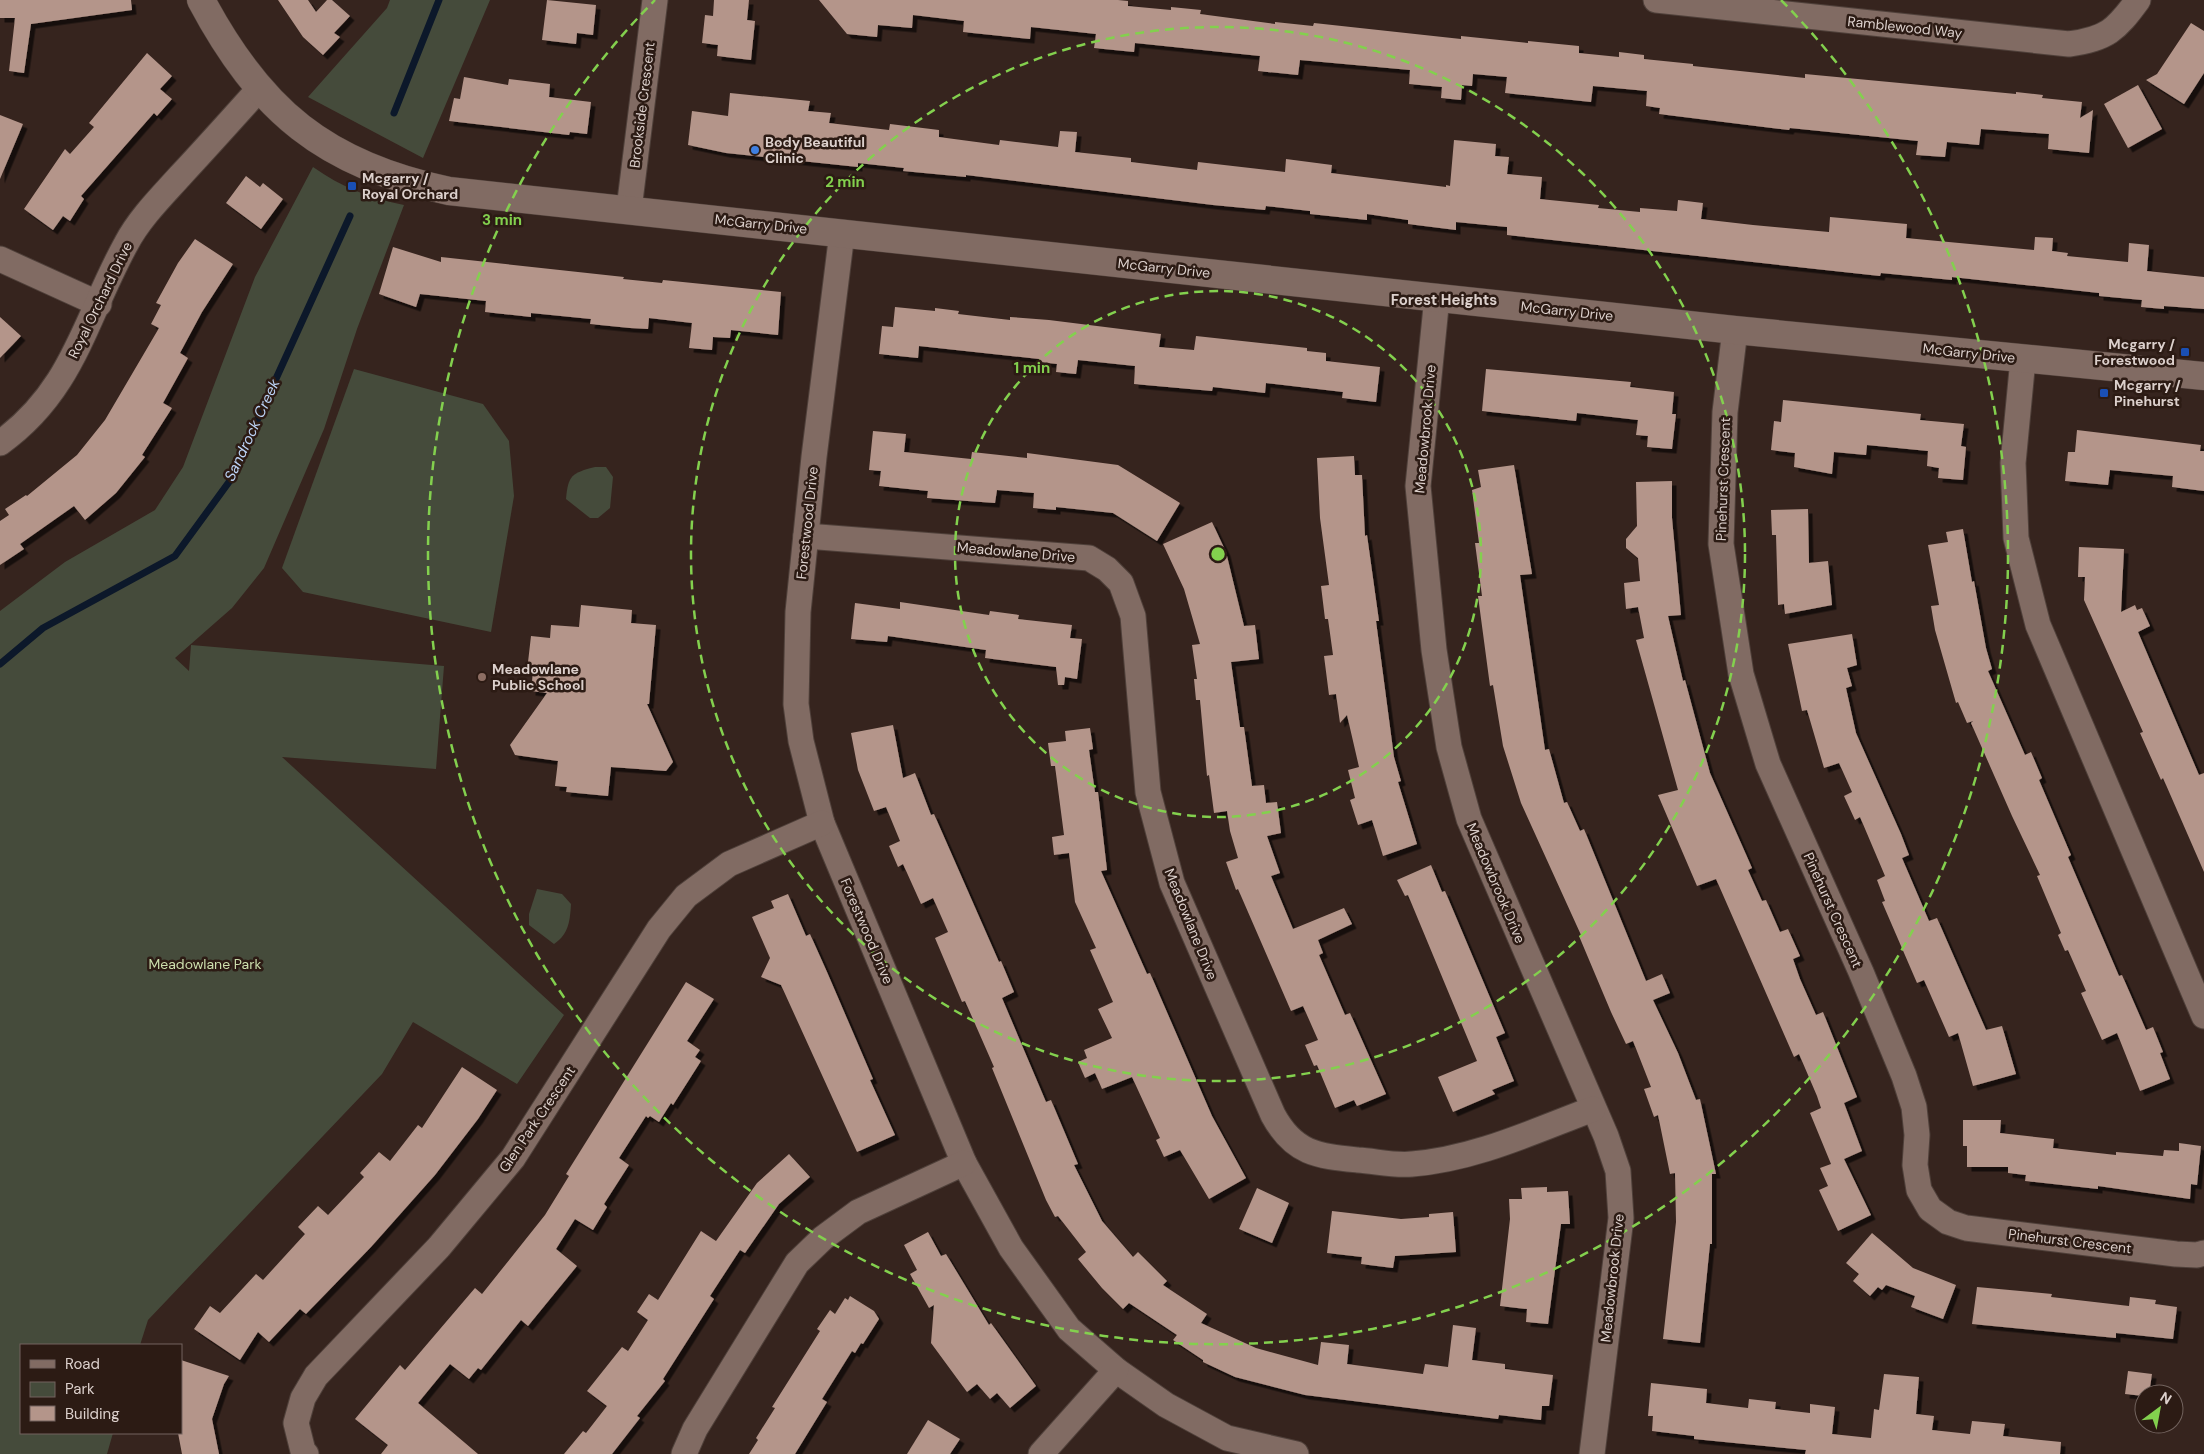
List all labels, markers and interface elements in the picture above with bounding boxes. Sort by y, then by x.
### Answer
street label: Ramblewood Way [1847,12,1964,42]
street label: Brookside Crescent [625,41,659,169]
place label: Body Beautiful Clinic [765,133,865,167]
marker: Body Beautiful Clinic [749,144,761,156]
place label: Mcgarry / Royal Orchard [362,169,458,203]
text: 2 min [825,172,865,192]
marker: Mcgarry / Royal Orchard [346,180,358,192]
text: 3 min [482,210,522,230]
street label: McGarry Drive [714,210,808,238]
street label: Royal Orchard Drive [64,239,136,361]
street label: McGarry Drive [1117,254,1211,282]
district label: Forest Heights [1391,290,1497,310]
street label: McGarry Drive [1520,297,1614,325]
place label: Mcgarry / Forestwood [2094,335,2175,369]
street label: McGarry Drive [1922,339,2016,367]
marker: Mcgarry / Forestwood [2179,346,2191,358]
text: 1 min [1014,358,1050,378]
street label: Meadowbrook Drive [1410,364,1440,494]
water label: Sandrock Creek [220,375,285,484]
place label: Mcgarry / Pinehurst [2114,376,2181,410]
marker: Mcgarry / Pinehurst [2098,387,2110,399]
street label: Pinehurst Crescent [1712,417,1734,541]
street label: Forestwood Drive [792,466,822,580]
street label: Meadowlane Drive [956,538,1076,566]
centre of rings [1209,545,1227,563]
place label: Meadowlane Public School [492,660,584,694]
marker: Meadowlane Public School [476,671,488,683]
street label: Meadowbrook Drive [1463,820,1530,946]
street label: Pinehurst Crescent [1800,850,1866,970]
street label: Meadowlane Drive [1160,866,1222,982]
street label: Forestwood Drive [837,875,897,987]
park label: Meadowlane Park [149,955,261,973]
street label: Glen Park Crescent [495,1062,579,1176]
street label: Meadowbrook Drive [1596,1213,1628,1343]
street label: Pinehurst Crescent [2007,1225,2133,1257]
legend [20,1344,182,1434]
text: Road [65,1354,100,1374]
text: Park [65,1379,95,1399]
north arrow [2134,1384,2184,1434]
text: N [2157,1388,2175,1408]
text: Building [65,1404,120,1424]

